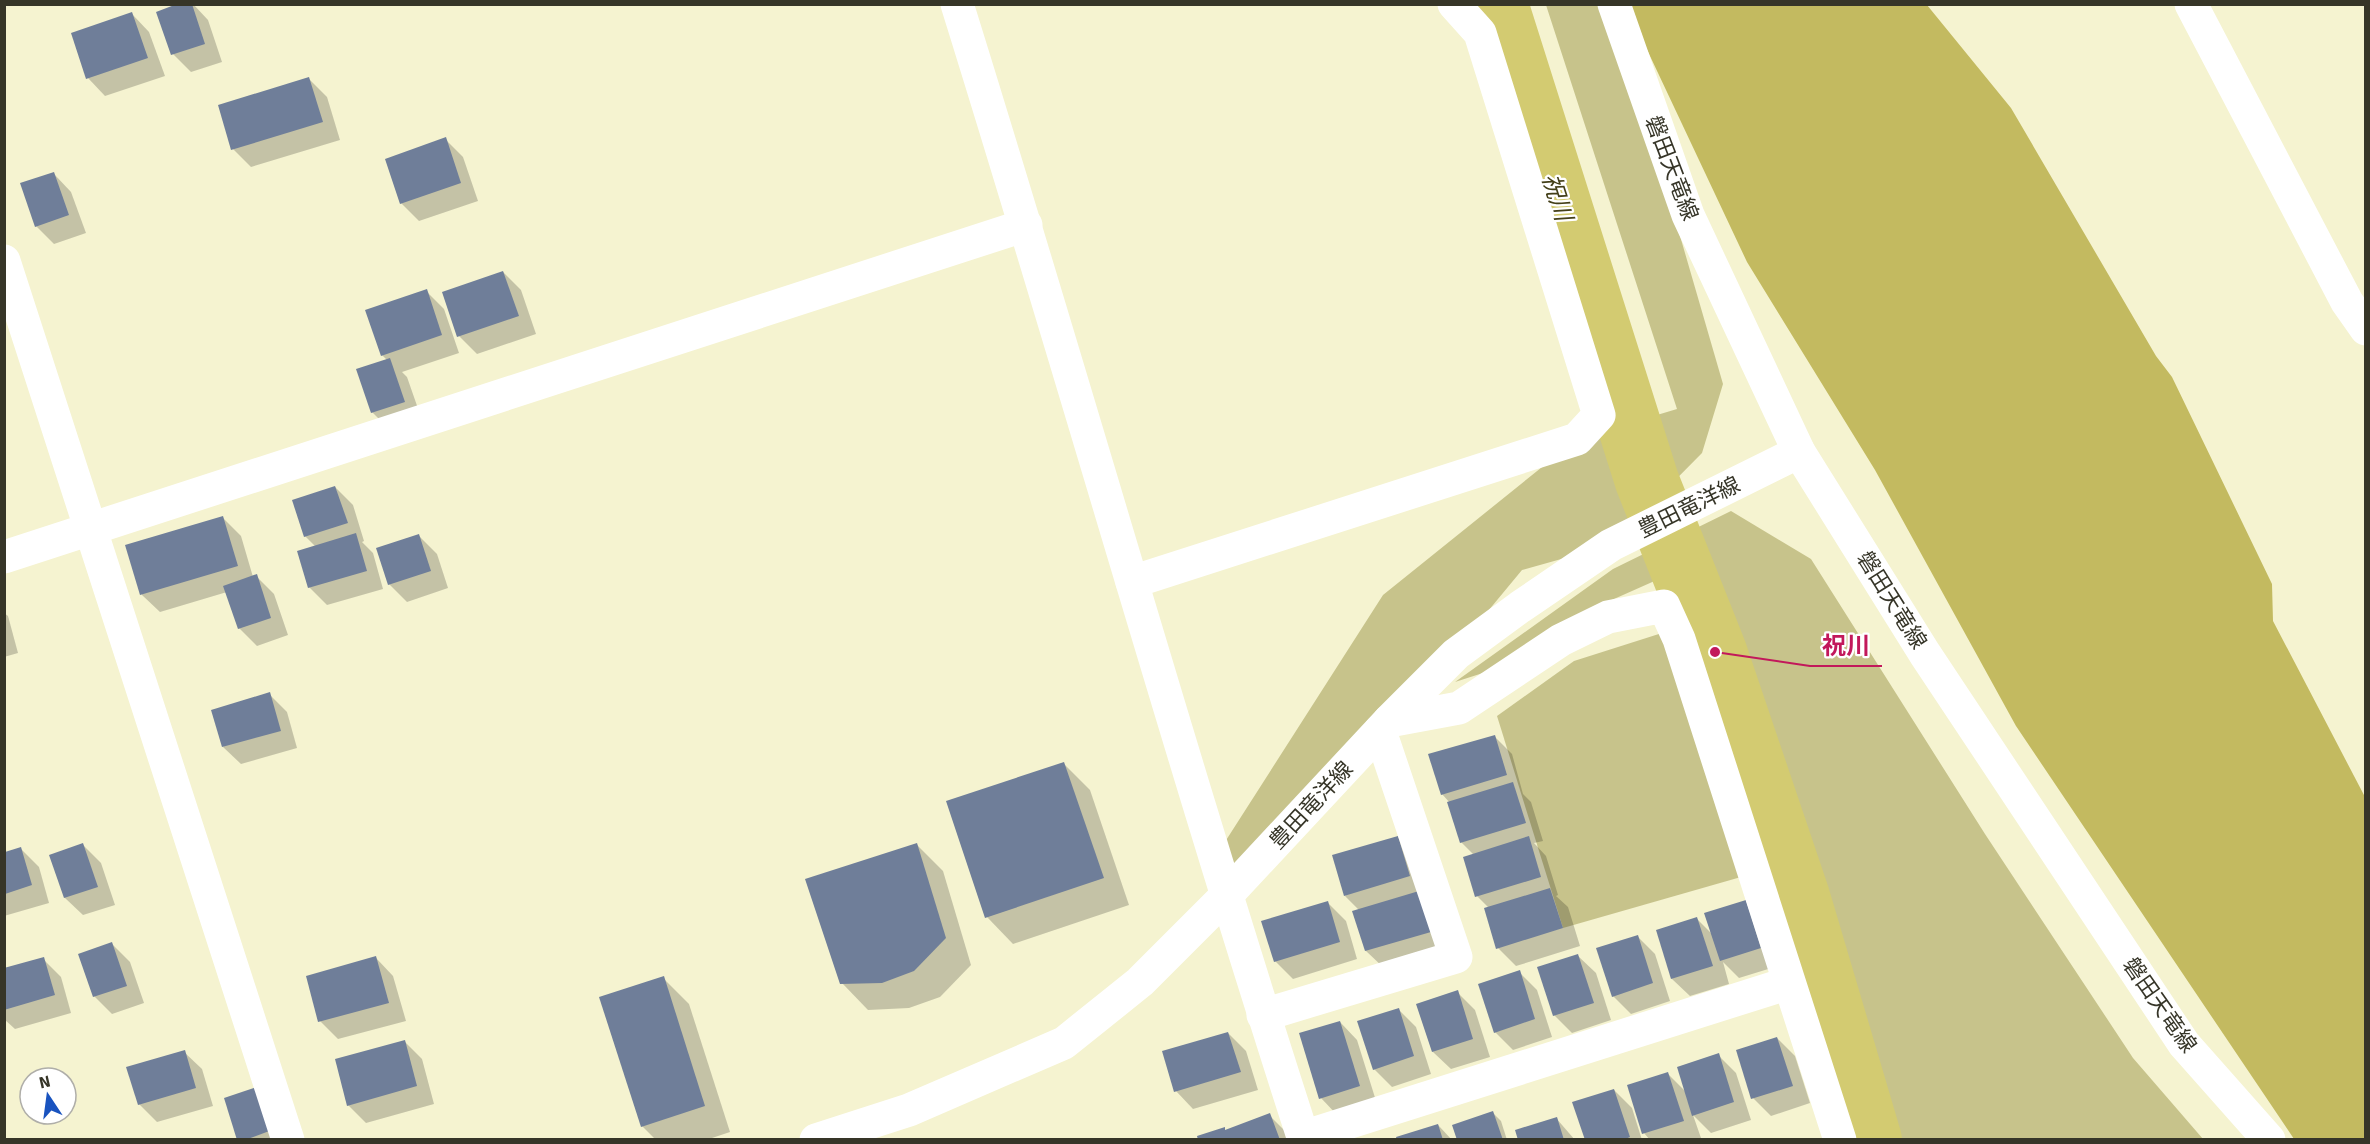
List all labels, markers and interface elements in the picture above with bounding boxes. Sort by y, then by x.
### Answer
street label: 磐田天竜線 [1640,112,1704,224]
water label: 祝川 [1535,170,1580,227]
street label: 豊田竜洋線 [1634,471,1744,543]
street label: 磐田天竜線 [1851,546,1933,654]
callout: 祝川 [1810,624,1882,666]
text: 祝川 [1822,631,1870,661]
street label: 豊田竜洋線 [1264,756,1358,854]
street label: 磐田天竜線 [2117,952,2203,1058]
north arrow [18,1066,78,1126]
text: N [37,1071,53,1093]

